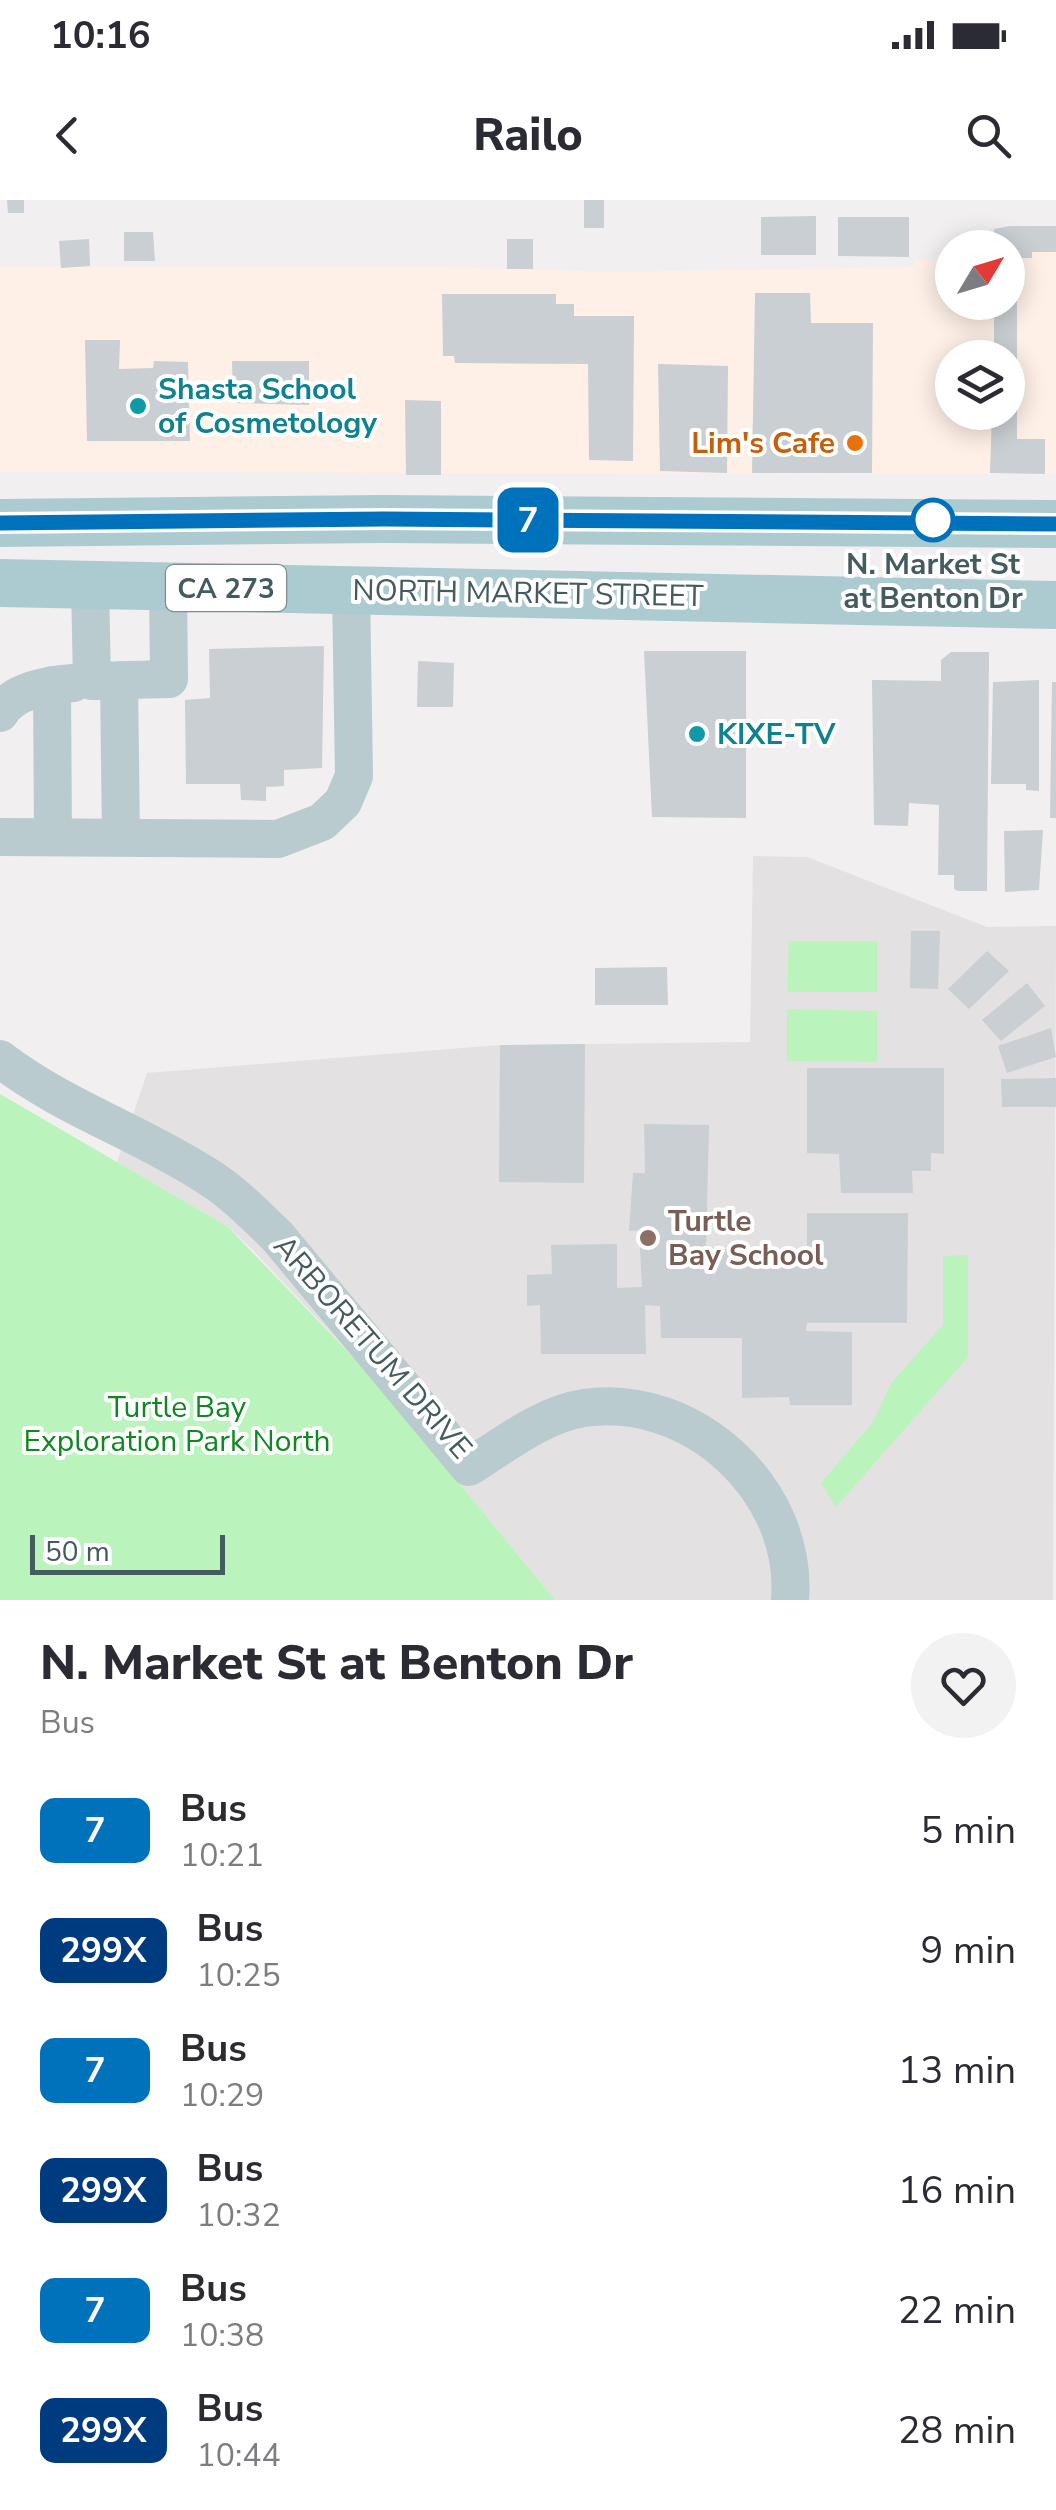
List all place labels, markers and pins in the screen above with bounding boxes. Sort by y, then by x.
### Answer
place label: Shasta School of Cosmetology [158,369,377,444]
marker: Shasta School of Cosmetology [127,395,149,417]
place label: Lim's Cafe [691,423,835,464]
marker: Lim's Cafe [844,432,866,454]
marker: N. Market St at Benton Dr [912,499,954,541]
place label: N. Market St at Benton Dr [843,544,1023,619]
place label: KIXE-TV [717,714,836,755]
marker: KIXE-TV [686,723,708,745]
place label: Turtle Bay School [668,1201,824,1276]
marker: Turtle Bay School [637,1227,659,1249]

